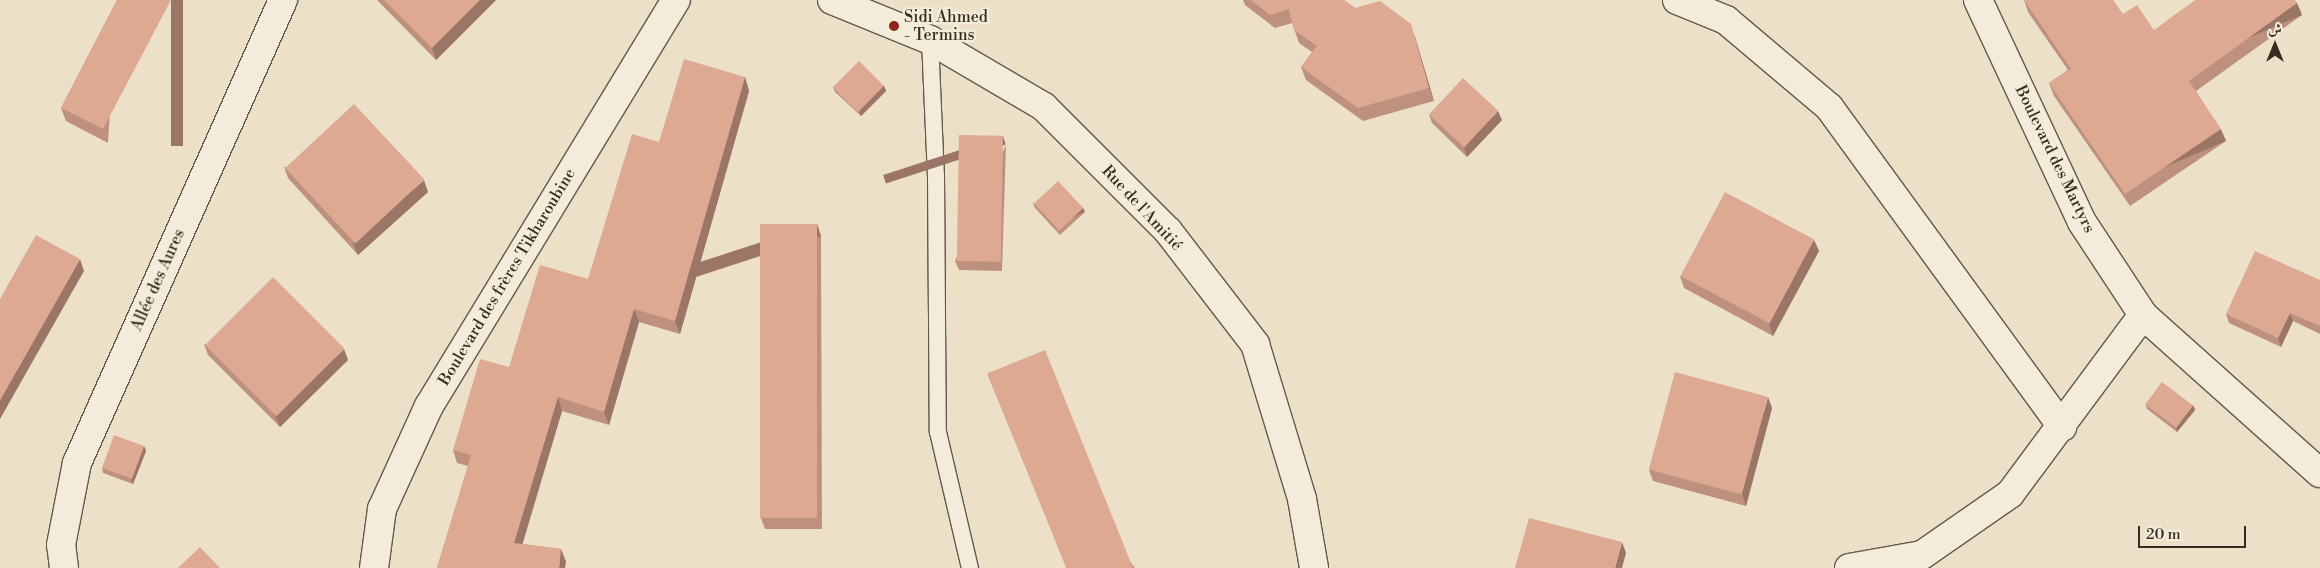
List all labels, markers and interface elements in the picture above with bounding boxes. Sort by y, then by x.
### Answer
place label: Sidi Ahmed - Termins [904,7,988,45]
marker: Sidi Ahmed - Termins [888,20,900,32]
north arrow [2250,20,2300,70]
text: ش [2268,21,2282,39]
street label: Boulevard des Martyrs [2011,82,2099,236]
street label: Rue de l'Amitié [1098,161,1186,255]
street label: Boulevard des frères Tikharoubine [434,165,580,389]
street label: Allée des Aures [127,226,189,334]
scale bar [2140,516,2248,548]
text: 20 m [2146,525,2181,544]

